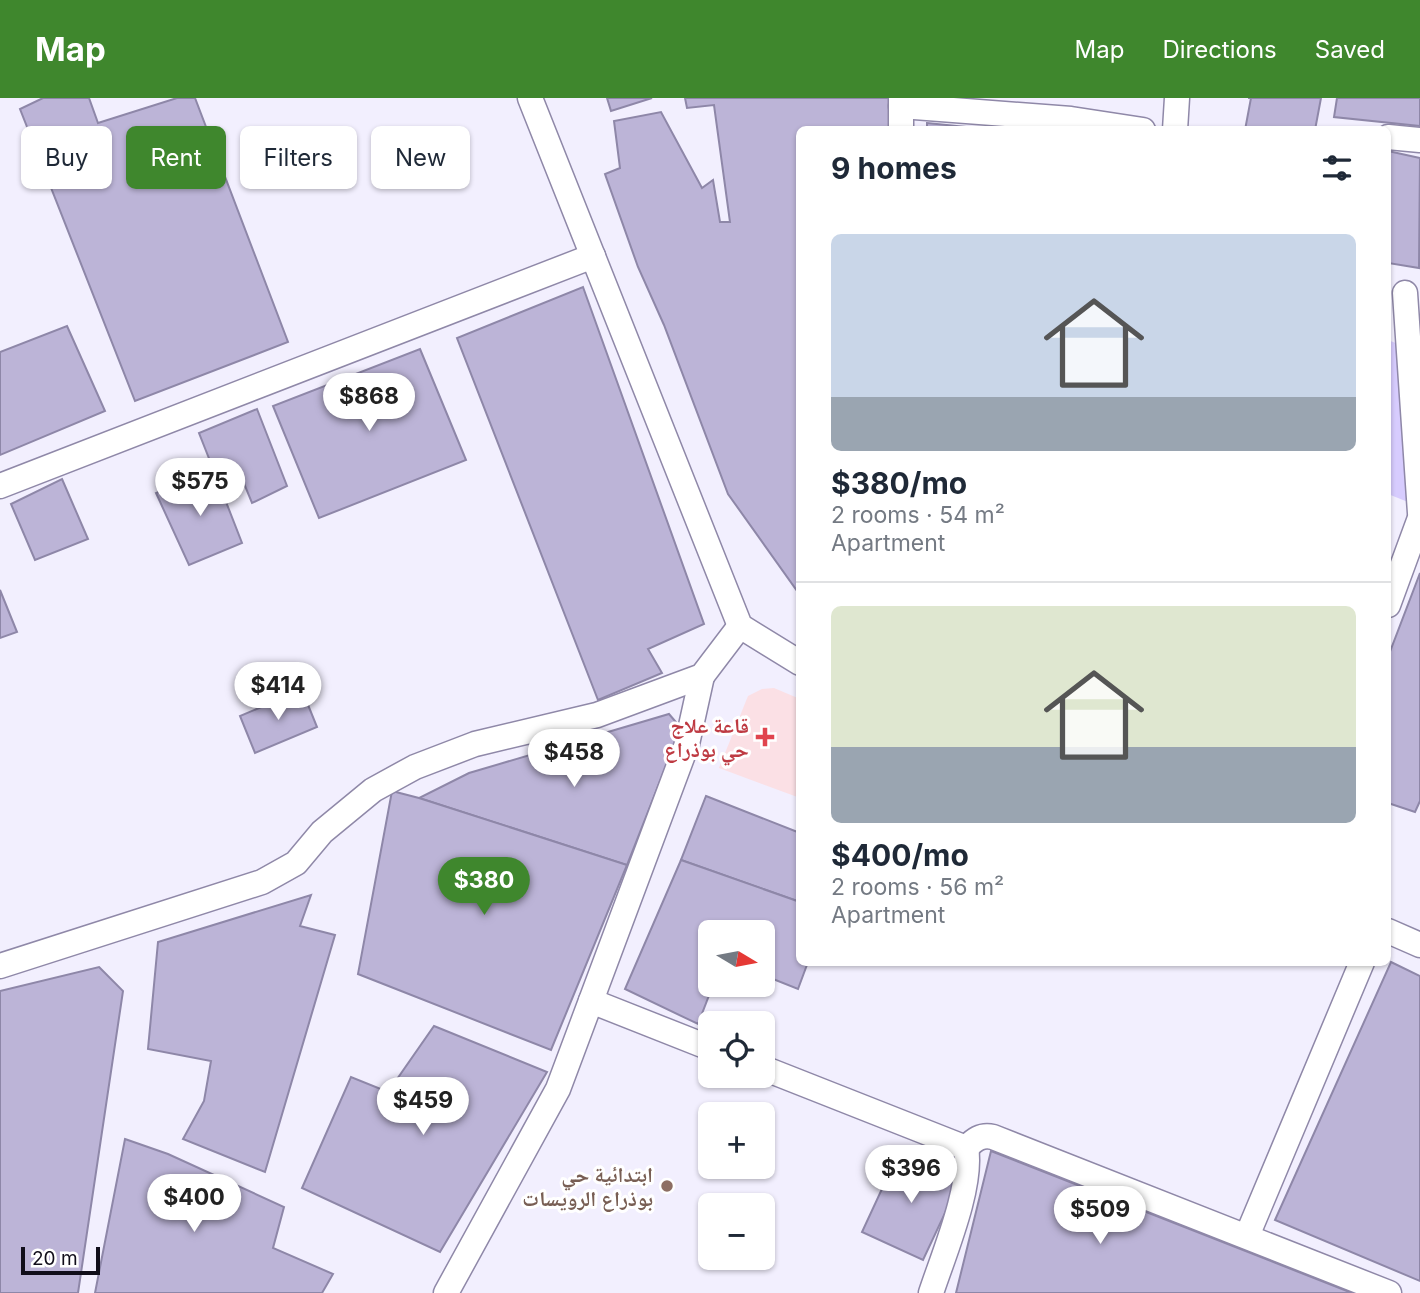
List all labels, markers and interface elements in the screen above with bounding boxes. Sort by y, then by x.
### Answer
text: Map [35,29,106,69]
text: Map [1075,35,1124,64]
text: Directions [1162,35,1277,64]
text: Saved [1315,35,1385,64]
chip: Buy [21,126,112,189]
chip: Rent [126,126,226,189]
chip: Filters [240,126,357,189]
chip: New [371,126,470,189]
icon: filters [1318,149,1356,187]
text: 9 homes [831,150,957,186]
icon: home [1031,280,1157,406]
pin: $868 [328,374,410,433]
text: $868 [339,382,399,410]
pin: $575 [159,458,241,518]
text: $380/mo [831,465,967,501]
text: $575 [171,467,229,495]
text: 2 rooms · 54 m² [831,501,1005,529]
text: Apartment [831,529,945,557]
icon: home [1031,652,1157,778]
pin: $414 [237,662,319,722]
text: $414 [250,671,306,699]
place label: قاعة علاج حي بوذراع [664,713,749,766]
marker: قاعة علاج حي بوذراع [755,727,775,747]
pin: $458 [533,730,615,789]
text: $458 [544,738,604,766]
text: $400/mo [831,837,969,873]
pin: $380 [443,858,525,917]
text: $380 [454,866,514,894]
text: 2 rooms · 56 m² [831,873,1004,901]
text: Apartment [831,901,945,929]
north arrow [698,920,775,998]
map controls [698,920,775,1270]
button: locate [698,1011,775,1088]
pin: $459 [382,1077,464,1137]
text: $459 [393,1086,453,1114]
button: + [698,1102,775,1179]
pin: $396 [870,1146,952,1205]
text: $396 [881,1154,941,1182]
place label: ابتدائية حي بوذراع الرويسات [522,1162,653,1212]
pin: $400 [153,1174,235,1234]
marker: ابتدائية حي بوذراع الرويسات [659,1178,675,1194]
text: $400 [163,1183,225,1211]
pin: $509 [1059,1186,1141,1246]
button: − [698,1193,775,1270]
text: $509 [1070,1195,1130,1223]
scale bar [21,1244,100,1276]
text: 20 m [32,1247,78,1270]

